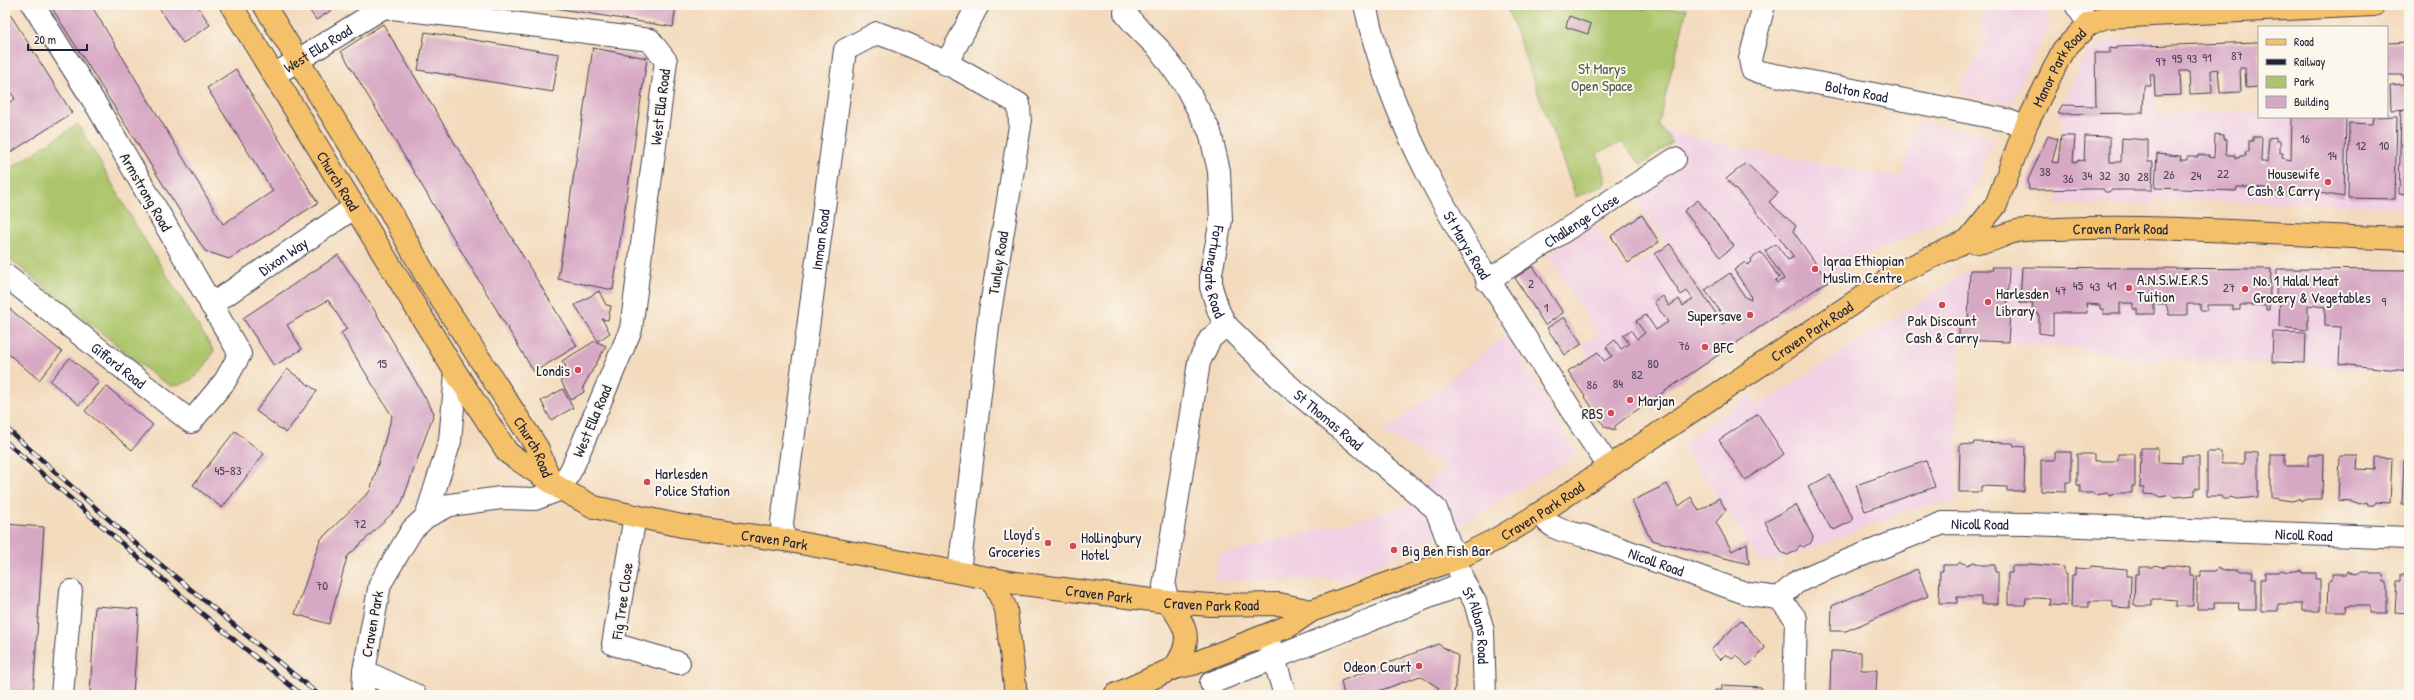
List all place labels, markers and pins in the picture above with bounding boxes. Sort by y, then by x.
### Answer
place label: Housewife Cash & Carry [2247,163,2320,201]
marker: Housewife Cash & Carry [2323,177,2333,187]
place label: Iqraa Ethiopian Muslim Centre [1823,250,1905,288]
marker: Iqraa Ethiopian Muslim Centre [1810,264,1820,274]
place label: A.N.S.W.E.R.S Tuition [2137,269,2208,307]
place label: No. 1 Halal Meat Grocery & Vegetables [2253,270,2371,308]
place label: Harlesden Library [1996,283,2049,321]
marker: A.N.S.W.E.R.S Tuition [2124,283,2134,293]
marker: No. 1 Halal Meat Grocery & Vegetables [2240,284,2250,294]
marker: Harlesden Library [1983,297,1993,307]
marker: Pak Discount Cash & Carry [1937,300,1947,310]
place label: Supersave [1687,305,1742,326]
marker: Supersave [1745,310,1755,320]
place label: Pak Discount Cash & Carry [1905,310,1979,348]
place label: BFC [1713,337,1734,358]
marker: BFC [1700,342,1710,352]
place label: Londis [537,360,570,381]
marker: Londis [573,365,583,375]
place label: Marjan [1638,390,1675,411]
marker: Marjan [1625,395,1635,405]
place label: RBS [1582,403,1603,424]
marker: RBS [1606,408,1616,418]
place label: Harlesden Police Station [655,463,730,501]
marker: Harlesden Police Station [642,477,652,487]
place label: Lloyd's Groceries [988,524,1040,562]
place label: Hollingbury Hotel [1081,527,1142,565]
marker: Lloyd's Groceries [1043,538,1053,548]
place label: Big Ben Fish Bar [1402,540,1491,561]
marker: Hollingbury Hotel [1068,541,1078,551]
marker: Big Ben Fish Bar [1389,545,1399,555]
place label: Odeon Court [1343,656,1412,677]
marker: Odeon Court [1414,661,1424,671]

